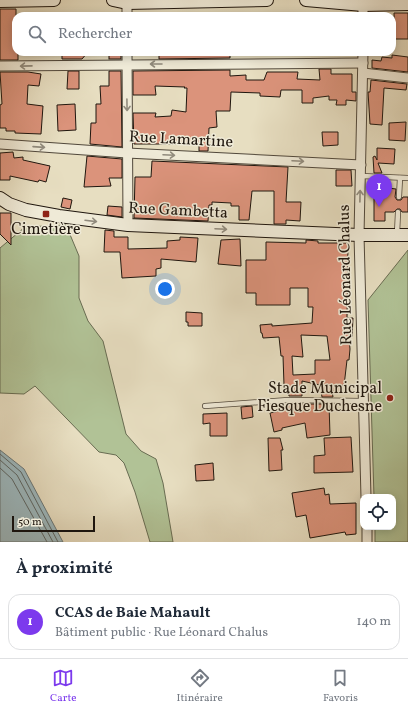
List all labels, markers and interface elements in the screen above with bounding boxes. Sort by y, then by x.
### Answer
search box [12,12,396,56]
icon: search [26,23,48,45]
text: Rechercher [58,24,132,45]
one-way arrow [150,60,163,68]
one-way arrow [20,62,33,70]
one-way arrow [123,98,131,111]
street label: Rue Lamartine [128,126,234,154]
one-way arrow [32,143,45,150]
one-way arrow [162,151,175,158]
one-way arrow [291,158,304,165]
pin: 1 [366,174,392,207]
one-way arrow [356,190,364,203]
street label: Rue Gambetta [128,197,229,225]
street label: Rue Léonard Chalus [334,204,358,346]
marker: Cimetière [41,209,51,219]
one-way arrow [84,217,97,224]
place label: Cimetière [11,219,81,241]
one-way arrow [214,226,227,233]
your location [155,279,175,299]
place label: Stade Municipal Fiesque Duchesne [257,378,382,418]
marker: Stade Municipal Fiesque Duchesne [385,393,395,403]
map controls [360,494,396,530]
button: locate [360,494,396,530]
scale bar [12,514,95,533]
text: 50 m [18,515,42,530]
text: À proximité [16,557,113,580]
text: CCAS de Baie Mahault [55,603,210,624]
text: 1 [27,613,33,631]
text: 140 m [357,613,391,631]
text: Bâtiment public · Rue Léonard Chalus [55,624,268,642]
tab: Carte [50,667,76,706]
tab: Itinéraire [177,667,223,706]
tab: Favoris [323,667,358,706]

